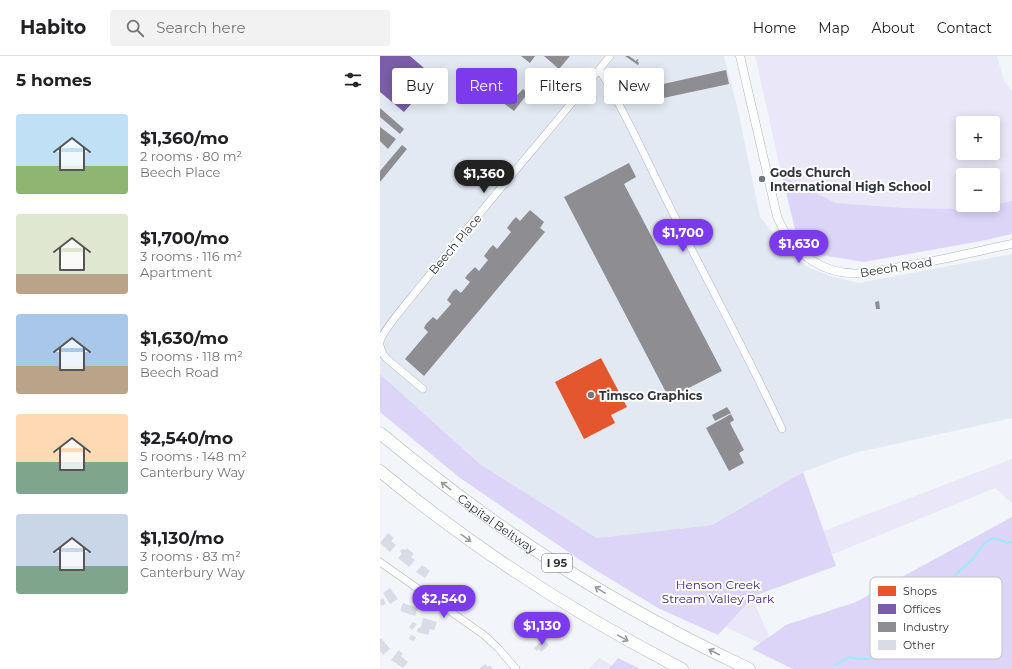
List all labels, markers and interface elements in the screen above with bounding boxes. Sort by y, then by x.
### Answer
search box [110,10,390,46]
text: Habito [20,16,86,39]
icon: search [124,17,146,39]
text: Search here [156,18,246,37]
text: Home [753,19,796,37]
text: Map [818,19,849,37]
text: About [871,19,915,37]
text: Contact [937,19,992,37]
chip: Buy [392,68,448,104]
chip: Rent [456,68,517,104]
chip: Filters [525,68,596,104]
chip: New [604,68,664,104]
icon: filters [342,69,364,91]
text: 5 homes [16,70,92,90]
map controls [956,116,1000,212]
button: + [956,116,1000,160]
text: $1,360/mo [140,128,229,148]
icon: home [48,130,96,178]
text: 2 rooms · 80 m² [140,148,242,164]
pin: $1,360 [451,160,517,194]
text: Beech Place [140,164,220,180]
text: $1,360 [463,165,505,181]
place label: Gods Church International High School [770,165,931,194]
button: − [956,168,1000,212]
marker: Gods Church International High School [757,174,767,184]
street label: Beech Place [425,211,485,277]
pin: $1,700 [650,219,716,253]
text: $1,700 [662,224,704,240]
text: $1,700/mo [140,228,229,248]
icon: home [48,230,96,278]
pin: $1,630 [766,230,832,264]
text: $1,630 [778,235,820,251]
text: 3 rooms · 116 m² [140,248,242,264]
street label: Beech Road [859,254,933,280]
text: Apartment [140,264,212,280]
text: $1,630/mo [140,328,228,348]
icon: home [48,330,96,378]
text: 5 rooms · 118 m² [140,348,243,364]
text: Beech Road [140,364,219,380]
place label: Timsco Graphics [599,388,703,403]
marker: Timsco Graphics [586,390,596,400]
text: $2,540/mo [140,428,233,448]
icon: home [48,430,96,478]
text: 5 rooms · 148 m² [140,448,247,464]
text: Canterbury Way [140,464,245,480]
one-way arrow [440,482,451,490]
street label: Capital Beltway [455,490,540,556]
text: $1,130/mo [140,528,224,548]
icon: home [48,530,96,578]
one-way arrow [461,534,472,542]
text: 3 rooms · 83 m² [140,548,241,564]
road number: I 95 [542,554,572,572]
text: Canterbury Way [140,564,245,580]
park label: Henson Creek Stream Valley Park [662,577,775,606]
legend [870,577,1002,659]
text: Shops [903,584,938,598]
pin: $2,540 [411,585,477,619]
one-way arrow [595,586,606,594]
text: $2,540 [421,590,467,606]
text: Offices [903,602,941,616]
pin: $1,130 [509,612,575,646]
text: $1,130 [523,617,561,633]
text: Industry [903,620,949,634]
one-way arrow [617,634,629,642]
text: Other [903,638,935,652]
one-way arrow [708,648,720,655]

